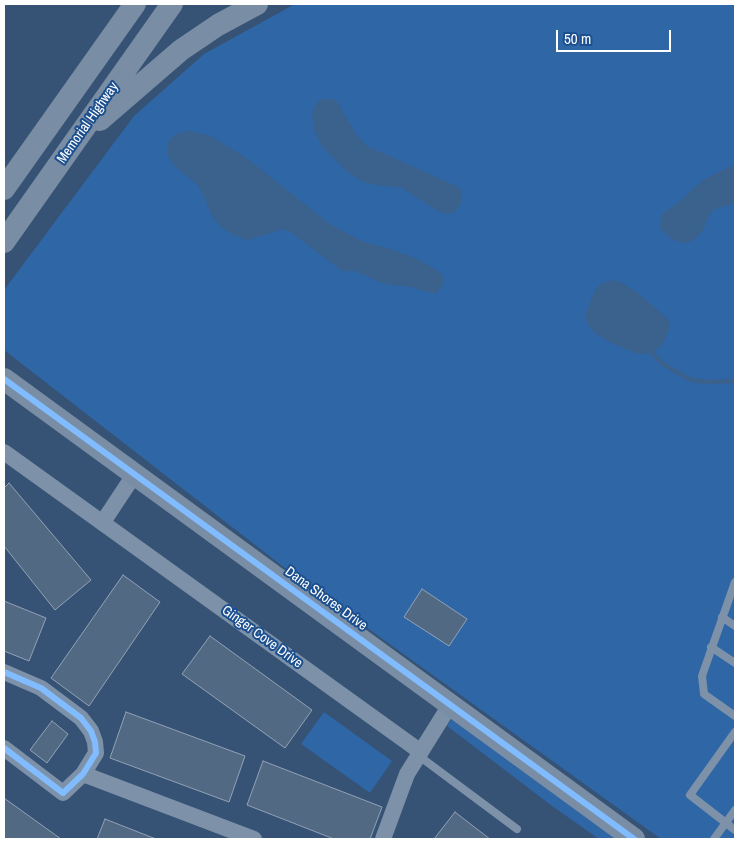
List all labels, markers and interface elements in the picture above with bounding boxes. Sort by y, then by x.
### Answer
scale bar [559,20,674,52]
text: 50 m [564,28,591,49]
street label: Memorial Highway [54,79,122,167]
street label: Dana Shores Drive [282,564,370,634]
street label: Ginger Cove Drive [218,602,306,672]

